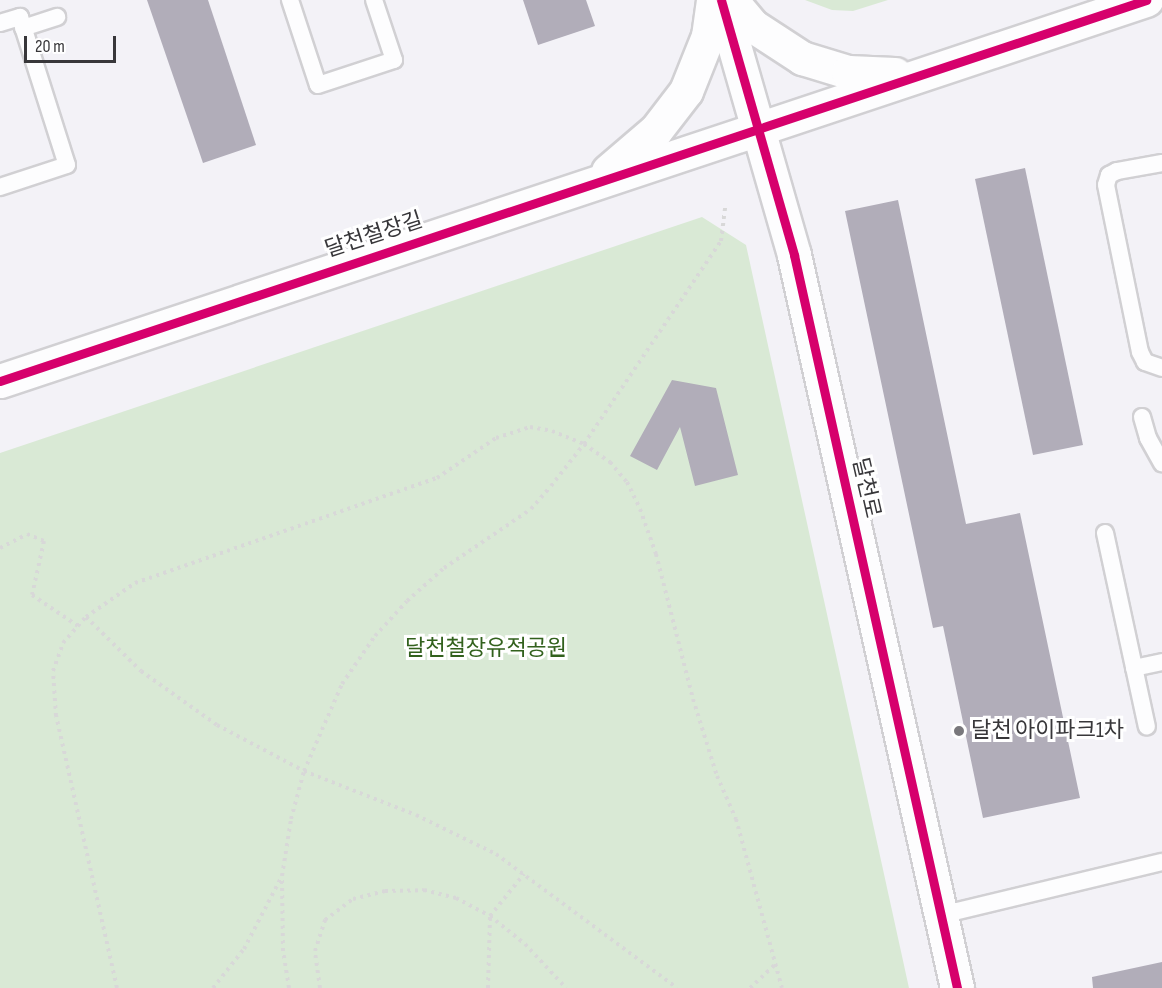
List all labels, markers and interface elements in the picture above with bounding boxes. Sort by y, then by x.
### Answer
scale bar [27,24,118,62]
text: 20 m [35,36,65,57]
street label: 달천철장길 [322,207,426,263]
street label: 달천로 [846,455,886,521]
park label: 달천철장유적공원 [405,636,567,662]
place label: 달천 아이파크1차 [971,718,1124,744]
marker: 달천 아이파크1차 [952,724,966,738]

